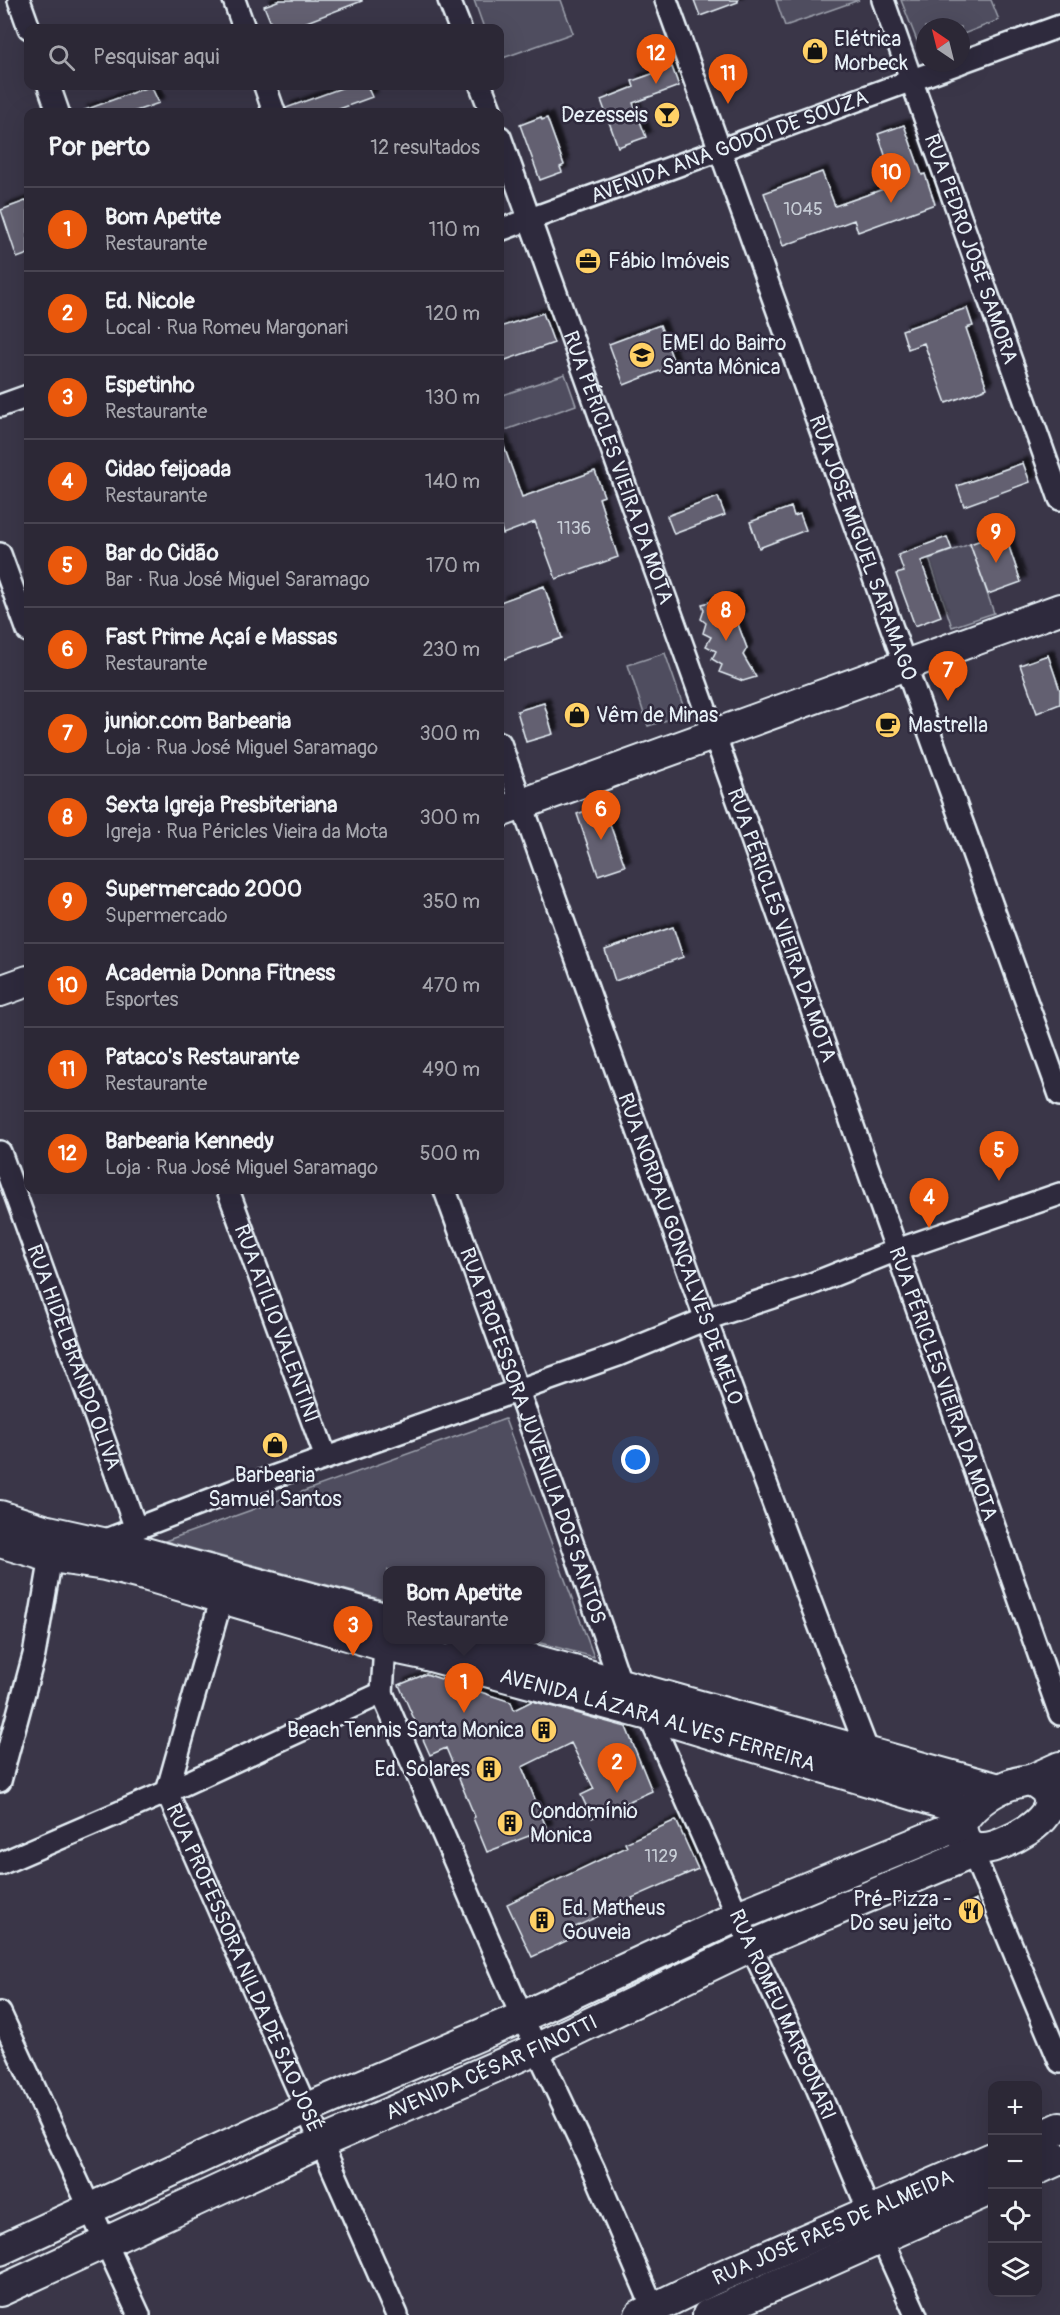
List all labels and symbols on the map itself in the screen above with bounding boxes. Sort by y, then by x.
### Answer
north arrow [916,18,970,72]
place label: Elétrica Morbeck [834,26,908,77]
pin: 12 [636,34,676,84]
shop icon: Elétrica Morbeck [800,36,830,66]
pin: 11 [708,54,748,104]
street label: AVENIDA ANA GODÓI DE SOUZA [587,84,872,210]
bar icon: Dezesseis [652,100,682,130]
place label: Dezesseis [561,102,649,129]
street label: RUA PEDRO JOSÉ SAMORA [918,130,1024,368]
pin: 10 [872,154,910,203]
house number: 1045 [783,198,823,221]
office icon: Fábio Imóveis [573,246,603,276]
place label: Fábio Imóveis [608,248,730,275]
street label: RUA PÉRICLES VIEIRA DA MOTA [557,327,679,608]
place label: EMEI do Bairro Santa Mônica [662,330,786,381]
school or university icon: EMEI do Bairro Santa Mônica [627,340,657,370]
street label: RUA JOSÉ MIGUEL SARAMAGO [802,411,923,684]
pin: 9 [976,514,1016,563]
house number: 1136 [557,517,591,540]
pin: 8 [706,592,746,641]
pin: 7 [928,652,968,701]
shop icon: Vêm de Minas [562,700,592,730]
place label: Vêm de Minas [596,702,719,729]
cafe icon: Mastrella [873,710,903,740]
place label: Mastrella [908,712,988,739]
street label: RUA PÉRICLES VIEIRA DA MOTA [721,785,842,1066]
pin: 6 [582,790,620,840]
street label: RUA NORDAU GONÇALVES DE MELO [611,1089,749,1409]
pin: 5 [980,1132,1018,1181]
pin: 4 [910,1178,948,1228]
street label: RUA ATÍLIO VALENTINI [228,1221,325,1426]
street label: RUA HIDELBRANDO OLIVA [20,1241,127,1474]
street label: RUA PÉRICLES VIEIRA DA MOTA [882,1243,1004,1524]
street label: RUA PROFESSORA JUVENÍLIA DOS SANTOS [453,1244,612,1628]
shop icon: Barbearia Samuel Santos [260,1430,290,1460]
your location [621,1445,650,1474]
place label: Barbearia Samuel Santos [208,1462,342,1513]
pin: 3 [334,1606,372,1656]
street label: AVENIDA LÁZARA ALVES FERREIRA [497,1662,819,1778]
pin: 1 [444,1664,484,1713]
building icon: Beach Tennis Santa Monica [529,1715,559,1745]
place label: Beach Tennis Santa Monica [287,1717,524,1744]
pin: 2 [598,1744,636,1793]
building icon: Ed. Solares [474,1754,504,1784]
place label: Ed. Solares [375,1756,471,1783]
place label: Condomínio Monica [530,1798,638,1849]
street label: RUA PROFESSORA NILDA DE SÃO JOSÉ [160,1799,328,2137]
building icon: Condomínio Monica [495,1808,525,1838]
house number: 1129 [644,1845,678,1868]
place label: Pré-Pizza - Do seu jeito [849,1886,952,1937]
place label: Ed. Matheus Gouveia [562,1895,666,1946]
restaurant icon: Pré-Pizza - Do seu jeito [956,1896,986,1926]
building icon: Ed. Matheus Gouveia [527,1905,557,1935]
street label: RUA ROMEU MARGONARI [723,1905,842,2124]
street label: AVENIDA CÉSAR FINOTTI [382,2009,602,2127]
street label: RUA JOSÉ PAES DE ALMEIDA [709,2163,958,2292]

